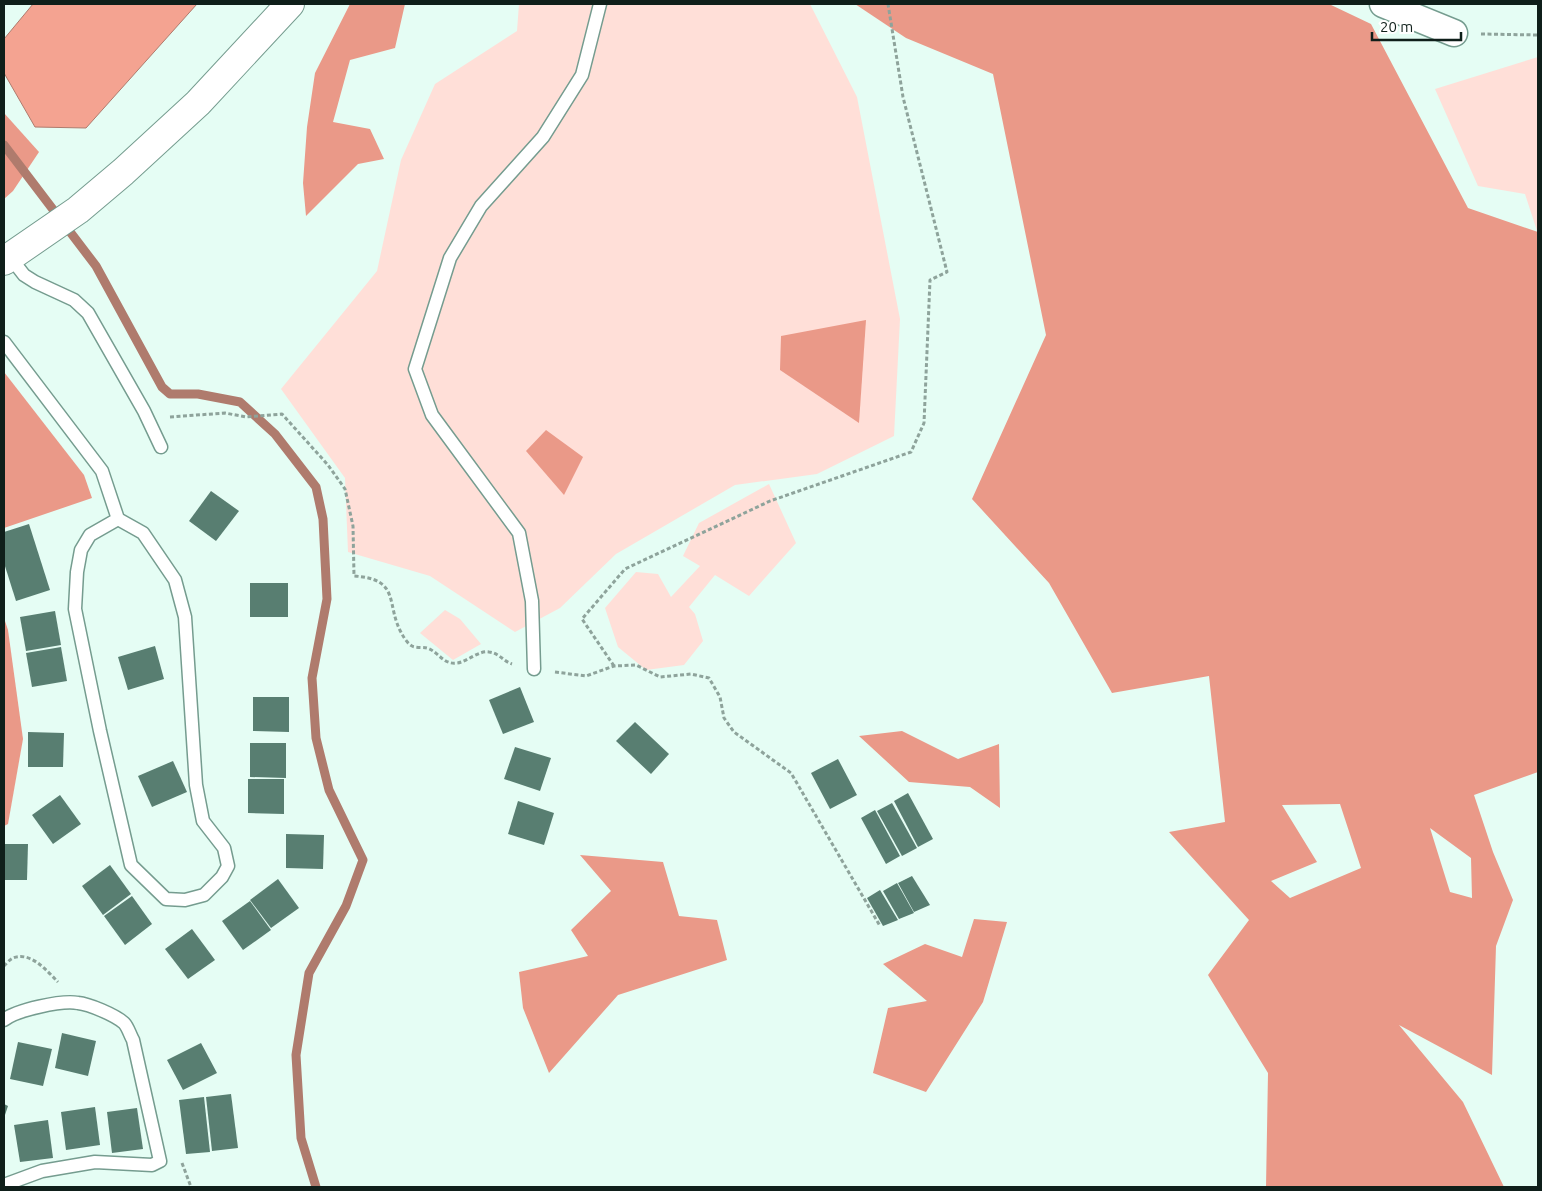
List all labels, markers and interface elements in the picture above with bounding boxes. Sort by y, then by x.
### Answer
scale bar [1372,10,1461,42]
text: 20 m [1380,18,1413,35]

